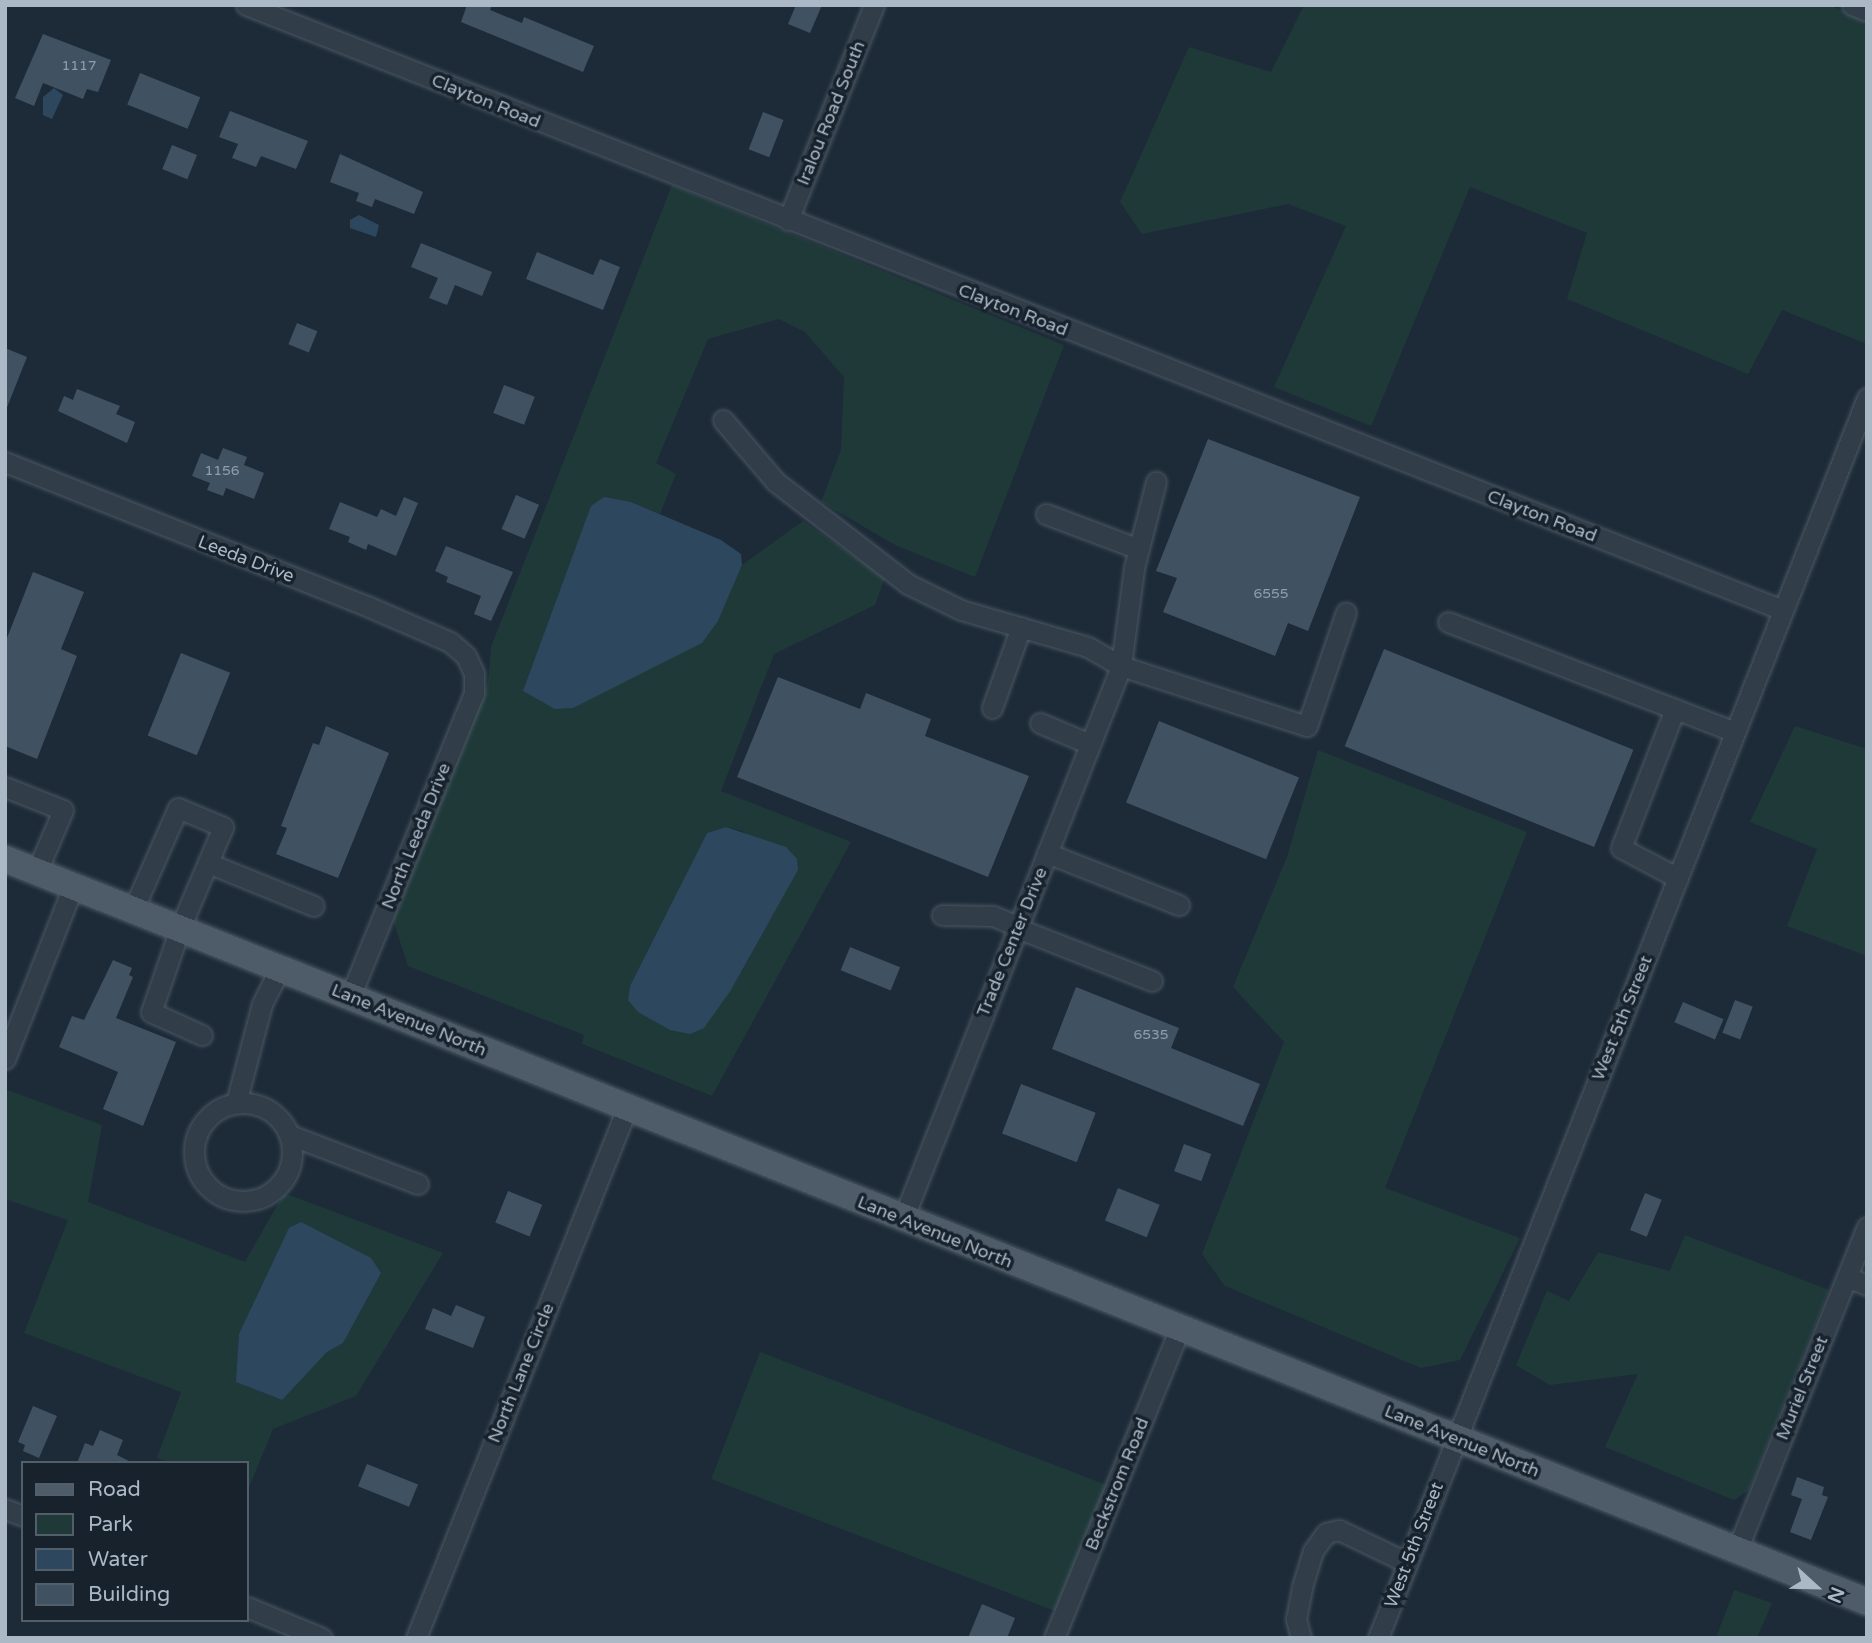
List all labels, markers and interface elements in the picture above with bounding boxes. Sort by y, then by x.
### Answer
street label: Iralou Road South [792,38,870,188]
house number: 1117 [61,58,97,74]
street label: Clayton Road [428,69,544,133]
street label: Clayton Road [955,279,1071,341]
house number: 1156 [204,463,240,479]
street label: Clayton Road [1484,485,1600,547]
street label: Leeda Drive [195,531,297,587]
house number: 6555 [1253,586,1289,602]
street label: North Leeda Drive [377,760,455,912]
street label: Trade Center Drive [972,864,1052,1020]
street label: West 5th Street [1587,952,1657,1084]
street label: Lane Avenue North [328,979,490,1061]
house number: 6535 [1133,1027,1169,1043]
street label: Lane Avenue North [854,1191,1016,1273]
street label: North Lane Circle [483,1300,559,1446]
street label: Muriel Street [1771,1333,1833,1443]
street label: Lane Avenue North [1381,1400,1543,1482]
street label: Beckstrom Road [1081,1414,1153,1554]
legend [21,1461,248,1622]
text: Road [88,1477,141,1502]
street label: West 5th Street [1380,1479,1448,1611]
text: Park [88,1512,133,1537]
text: Water [88,1547,148,1572]
north arrow [1781,1552,1851,1622]
text: Building [88,1582,170,1607]
text: N [1822,1584,1849,1606]

